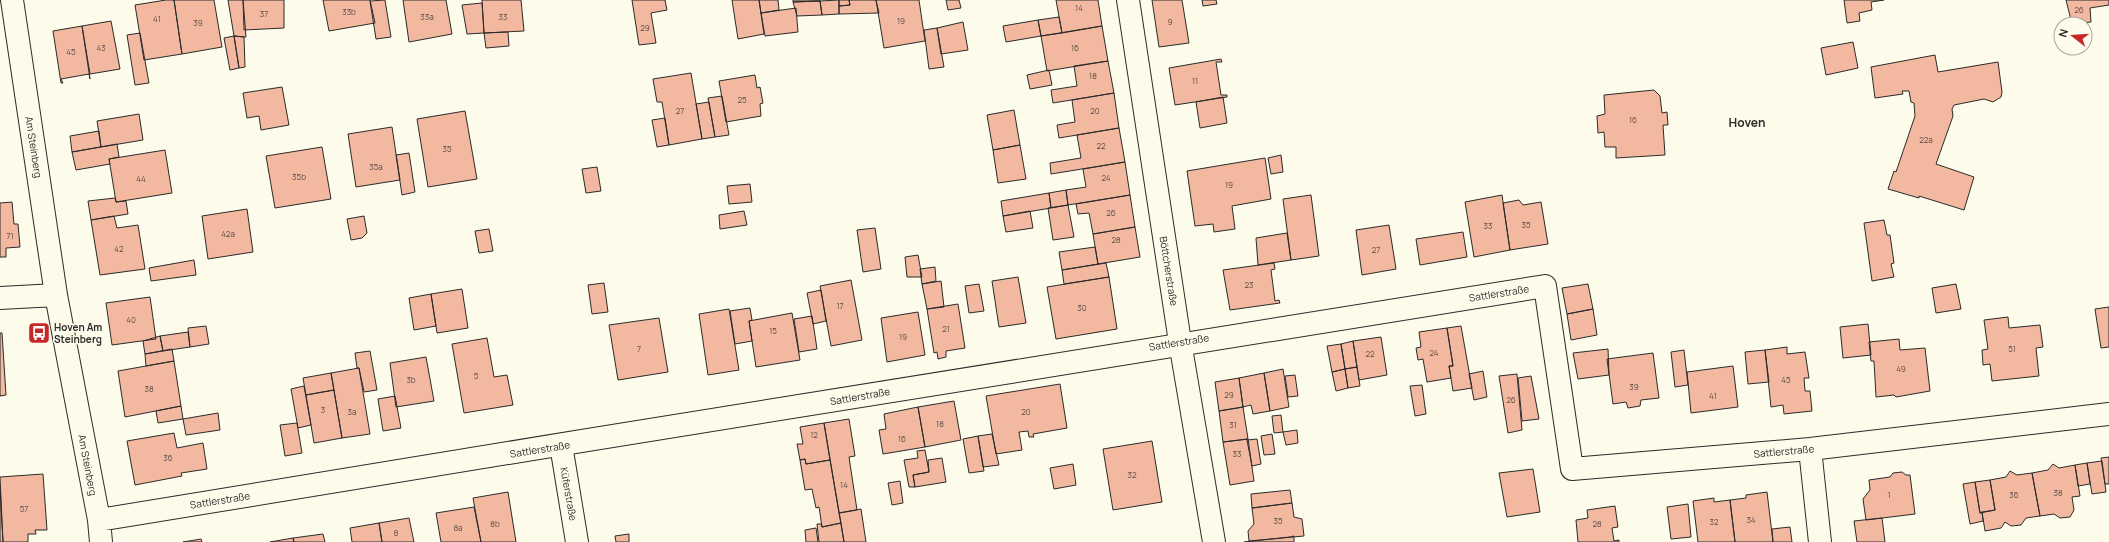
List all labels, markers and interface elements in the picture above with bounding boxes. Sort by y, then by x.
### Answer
house number: 14 [1075,2,1083,13]
house number: 26 [2074,4,2084,15]
house number: 33b [342,6,356,17]
house number: 37 [260,8,268,19]
house number: 33a [420,11,434,22]
house number: 33 [499,11,507,22]
house number: 41 [153,13,161,24]
house number: 19 [897,15,905,26]
house number: 9 [1168,16,1173,27]
north arrow [2053,16,2093,56]
house number: 39 [193,17,203,28]
house number: 29 [640,22,650,33]
text: N [2055,27,2071,39]
house number: 43 [96,42,106,53]
house number: 16 [1071,42,1079,53]
house number: 45 [66,46,76,57]
house number: 18 [1089,70,1097,81]
house number: 11 [1192,75,1198,86]
house number: 25 [737,94,747,105]
house number: 27 [676,105,684,116]
house number: 20 [1090,105,1100,116]
house number: 16 [1629,114,1637,125]
district label: Hoven [1729,114,1765,131]
street label: Am Steinberg [22,115,46,179]
house number: 22a [1919,134,1933,145]
house number: 22 [1096,140,1106,151]
house number: 35 [442,143,452,154]
house number: 35a [369,161,383,172]
house number: 35b [292,171,306,182]
house number: 24 [1101,172,1111,183]
house number: 44 [136,173,146,184]
house number: 19 [1225,179,1233,190]
house number: 26 [1106,207,1116,218]
house number: 35 [1521,219,1531,230]
house number: 33 [1484,220,1492,231]
house number: 42a [221,228,235,239]
house number: 71 [6,230,14,241]
house number: 28 [1111,234,1121,245]
street label: Böttcherstraße [1157,235,1181,307]
house number: 42 [114,243,124,254]
house number: 27 [1372,244,1380,255]
house number: 23 [1245,279,1253,290]
street label: Sattlerstraße [1468,281,1530,305]
house number: 17 [836,300,844,311]
house number: 30 [1077,302,1087,313]
house number: 40 [126,314,136,325]
bus stop icon: Hoven Am Steinberg [26,320,52,346]
place label: Hoven Am Steinberg [54,320,102,346]
house number: 21 [942,323,950,334]
house number: 15 [769,325,777,336]
street label: Sattlerstraße [1148,330,1210,354]
house number: 19 [899,331,907,342]
house number: 7 [637,343,641,354]
house number: 51 [2008,343,2016,354]
house number: 24 [1429,347,1439,358]
house number: 22 [1365,348,1375,359]
house number: 49 [1896,363,1906,374]
house number: 5 [474,370,479,381]
house number: 3b [406,374,416,385]
house number: 45 [1781,374,1791,385]
house number: 39 [1629,381,1639,392]
house number: 38 [144,383,154,394]
street label: Sattlerstraße [829,384,891,408]
house number: 29 [1224,389,1234,400]
house number: 41 [1709,390,1717,401]
house number: 26 [1506,394,1516,405]
house number: 3 [321,404,325,415]
house number: 3a [348,406,356,417]
house number: 20 [1021,406,1031,417]
house number: 18 [936,418,944,429]
house number: 31 [1229,419,1237,430]
house number: 12 [810,429,818,440]
street label: Am Steinberg [75,433,101,497]
house number: 16 [898,433,906,444]
street label: Sattlerstraße [509,437,571,461]
street label: Sattlerstraße [1753,441,1815,461]
house number: 33 [1233,448,1241,459]
house number: 36 [163,452,173,463]
street label: Küferstraße [557,466,581,522]
house number: 32 [1128,469,1137,480]
house number: 14 [840,479,848,490]
house number: 38 [2053,487,2063,498]
street label: Sattlerstraße [189,488,251,512]
house number: 1 [1887,489,1891,500]
house number: 36 [2009,489,2019,500]
house number: 57 [20,503,28,514]
house number: 34 [1746,514,1756,525]
house number: 35 [1273,515,1283,526]
house number: 32 [1710,516,1719,527]
house number: 8b [490,518,500,529]
house number: 28 [1592,518,1602,529]
house number: 8a [453,522,463,533]
house number: 8 [394,527,399,538]

